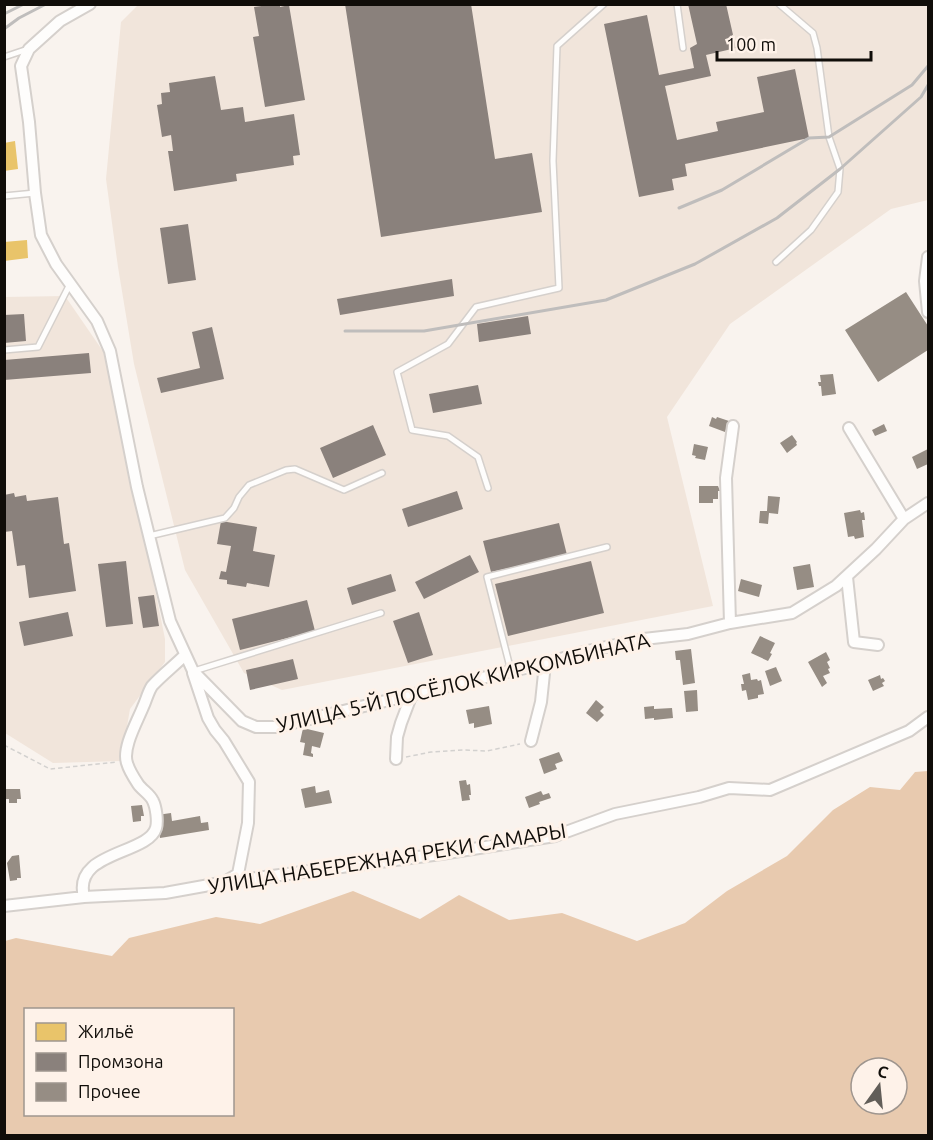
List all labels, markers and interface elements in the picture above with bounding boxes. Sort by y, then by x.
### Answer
scale bar [717,24,872,62]
text: 100 m [726,34,776,54]
street label: УЛИЦА 5-Й ПОСЁЛОК КИРКОМБИНАТА [274,627,652,737]
street label: УЛИЦА НАБЕРЕЖНАЯ РЕКИ САМАРЫ [206,818,568,898]
legend [24,1008,234,1116]
text: Жильё [78,1021,134,1041]
text: Промзона [78,1051,163,1071]
north arrow [849,1056,909,1116]
text: С [876,1061,890,1082]
text: Прочее [78,1081,141,1101]

